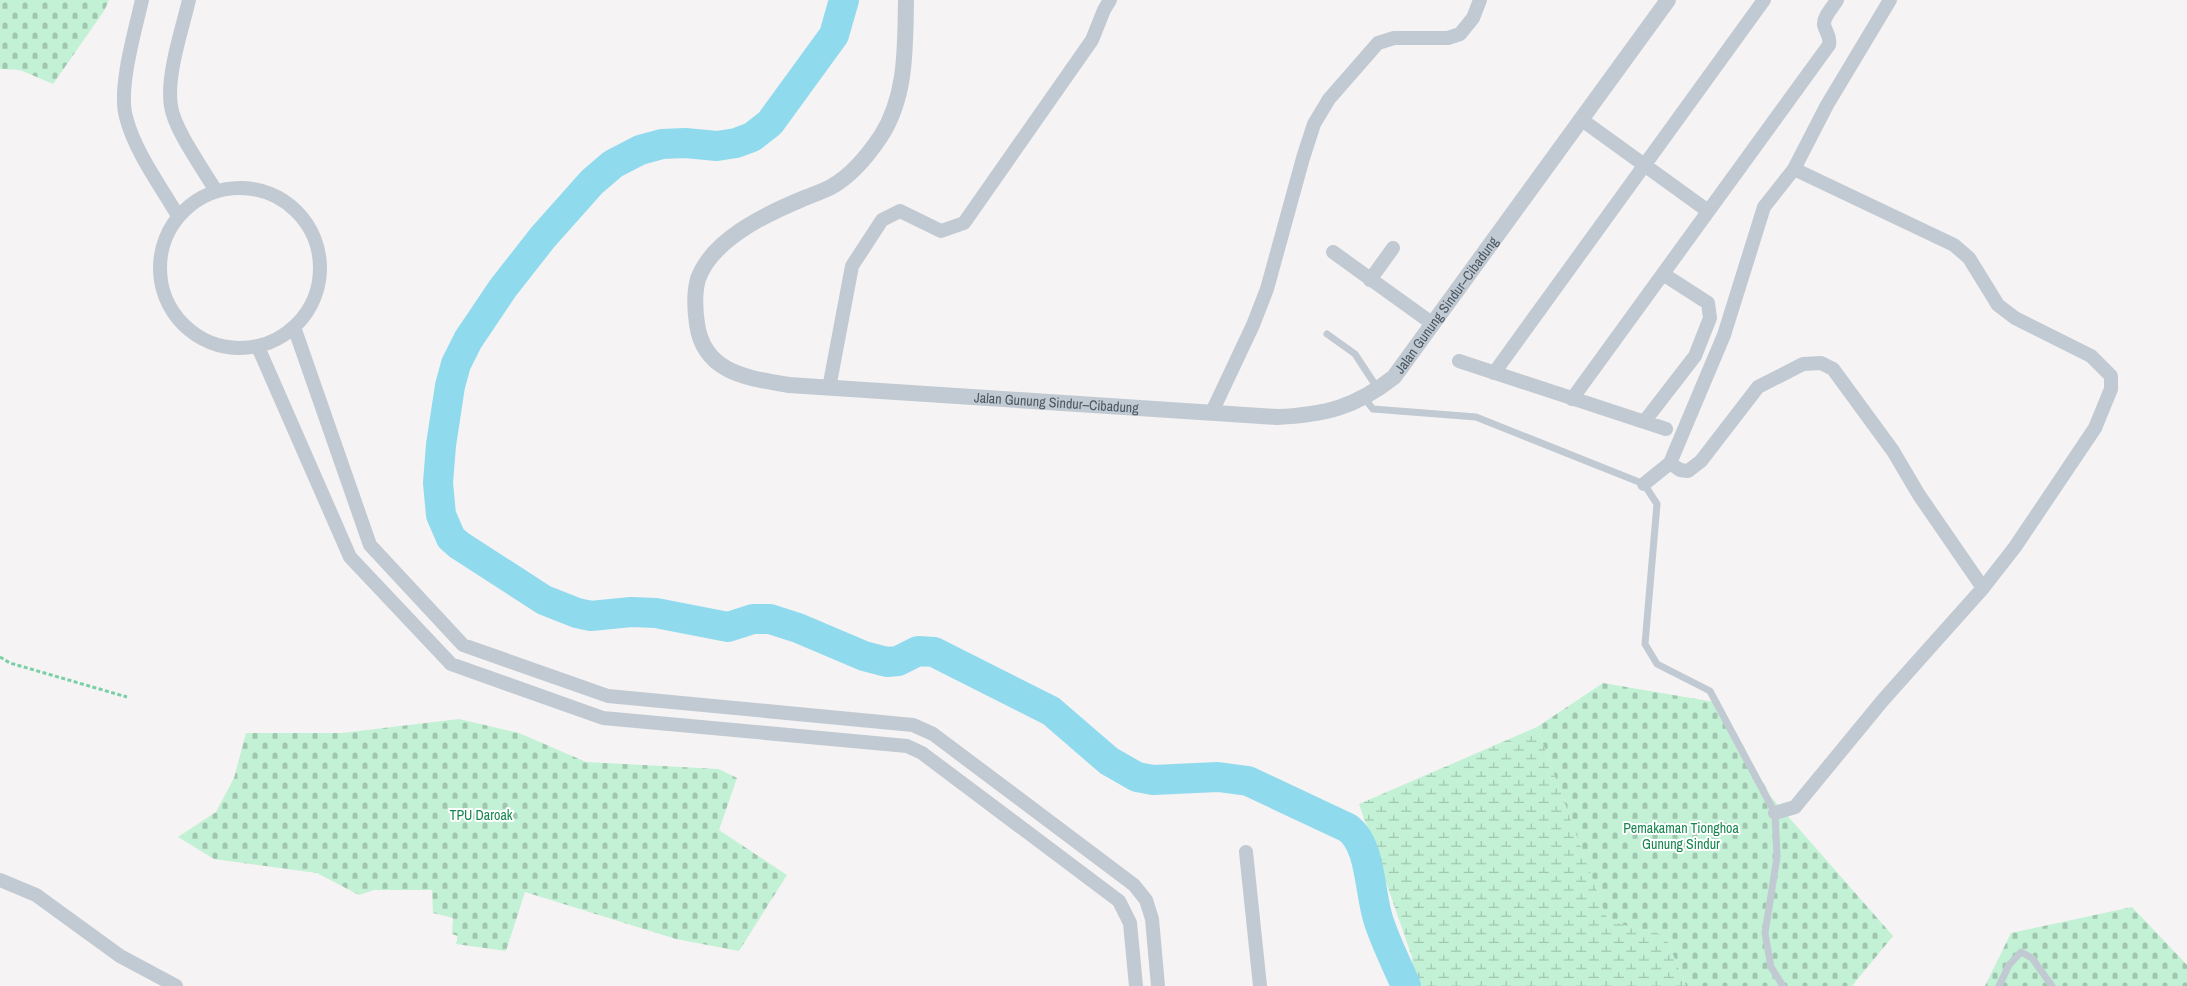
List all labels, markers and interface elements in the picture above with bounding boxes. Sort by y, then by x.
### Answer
street label: Jalan Gunung Sindur–Cibadung [1390,233,1502,377]
street label: Jalan Gunung Sindur–Cibadung [974,388,1140,417]
park label: TPU Daroak [449,806,513,824]
park label: Pemakaman Tionghoa Gunung Sindur [1623,819,1739,853]

